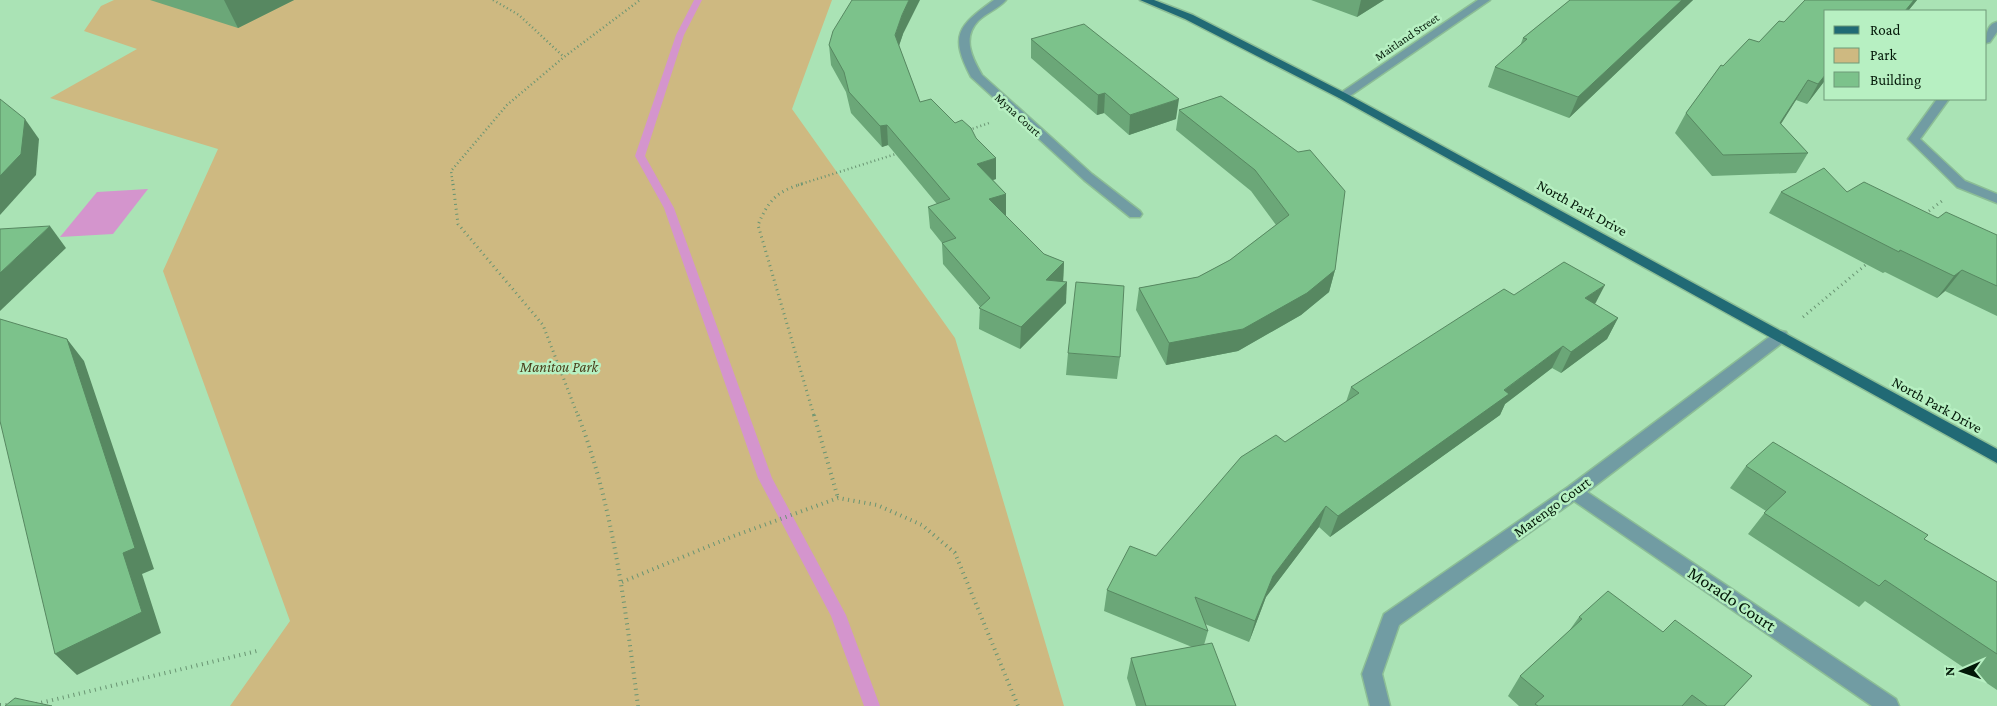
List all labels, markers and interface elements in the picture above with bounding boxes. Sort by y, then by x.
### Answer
street label: Maitland Street [1372,10,1443,64]
legend [1824,10,1987,100]
text: Road [1870,22,1901,38]
text: Park [1870,47,1897,63]
text: Building [1870,72,1921,89]
street label: Myna Court [992,91,1045,140]
street label: North Park Drive [1534,177,1630,240]
park label: Manitou Park [519,359,600,375]
street label: North Park Drive [1889,374,1985,437]
street label: Marengo Court [1511,473,1595,541]
street label: Morado Court [1684,562,1780,636]
north arrow [1937,646,1987,696]
text: N [1941,666,1957,677]

